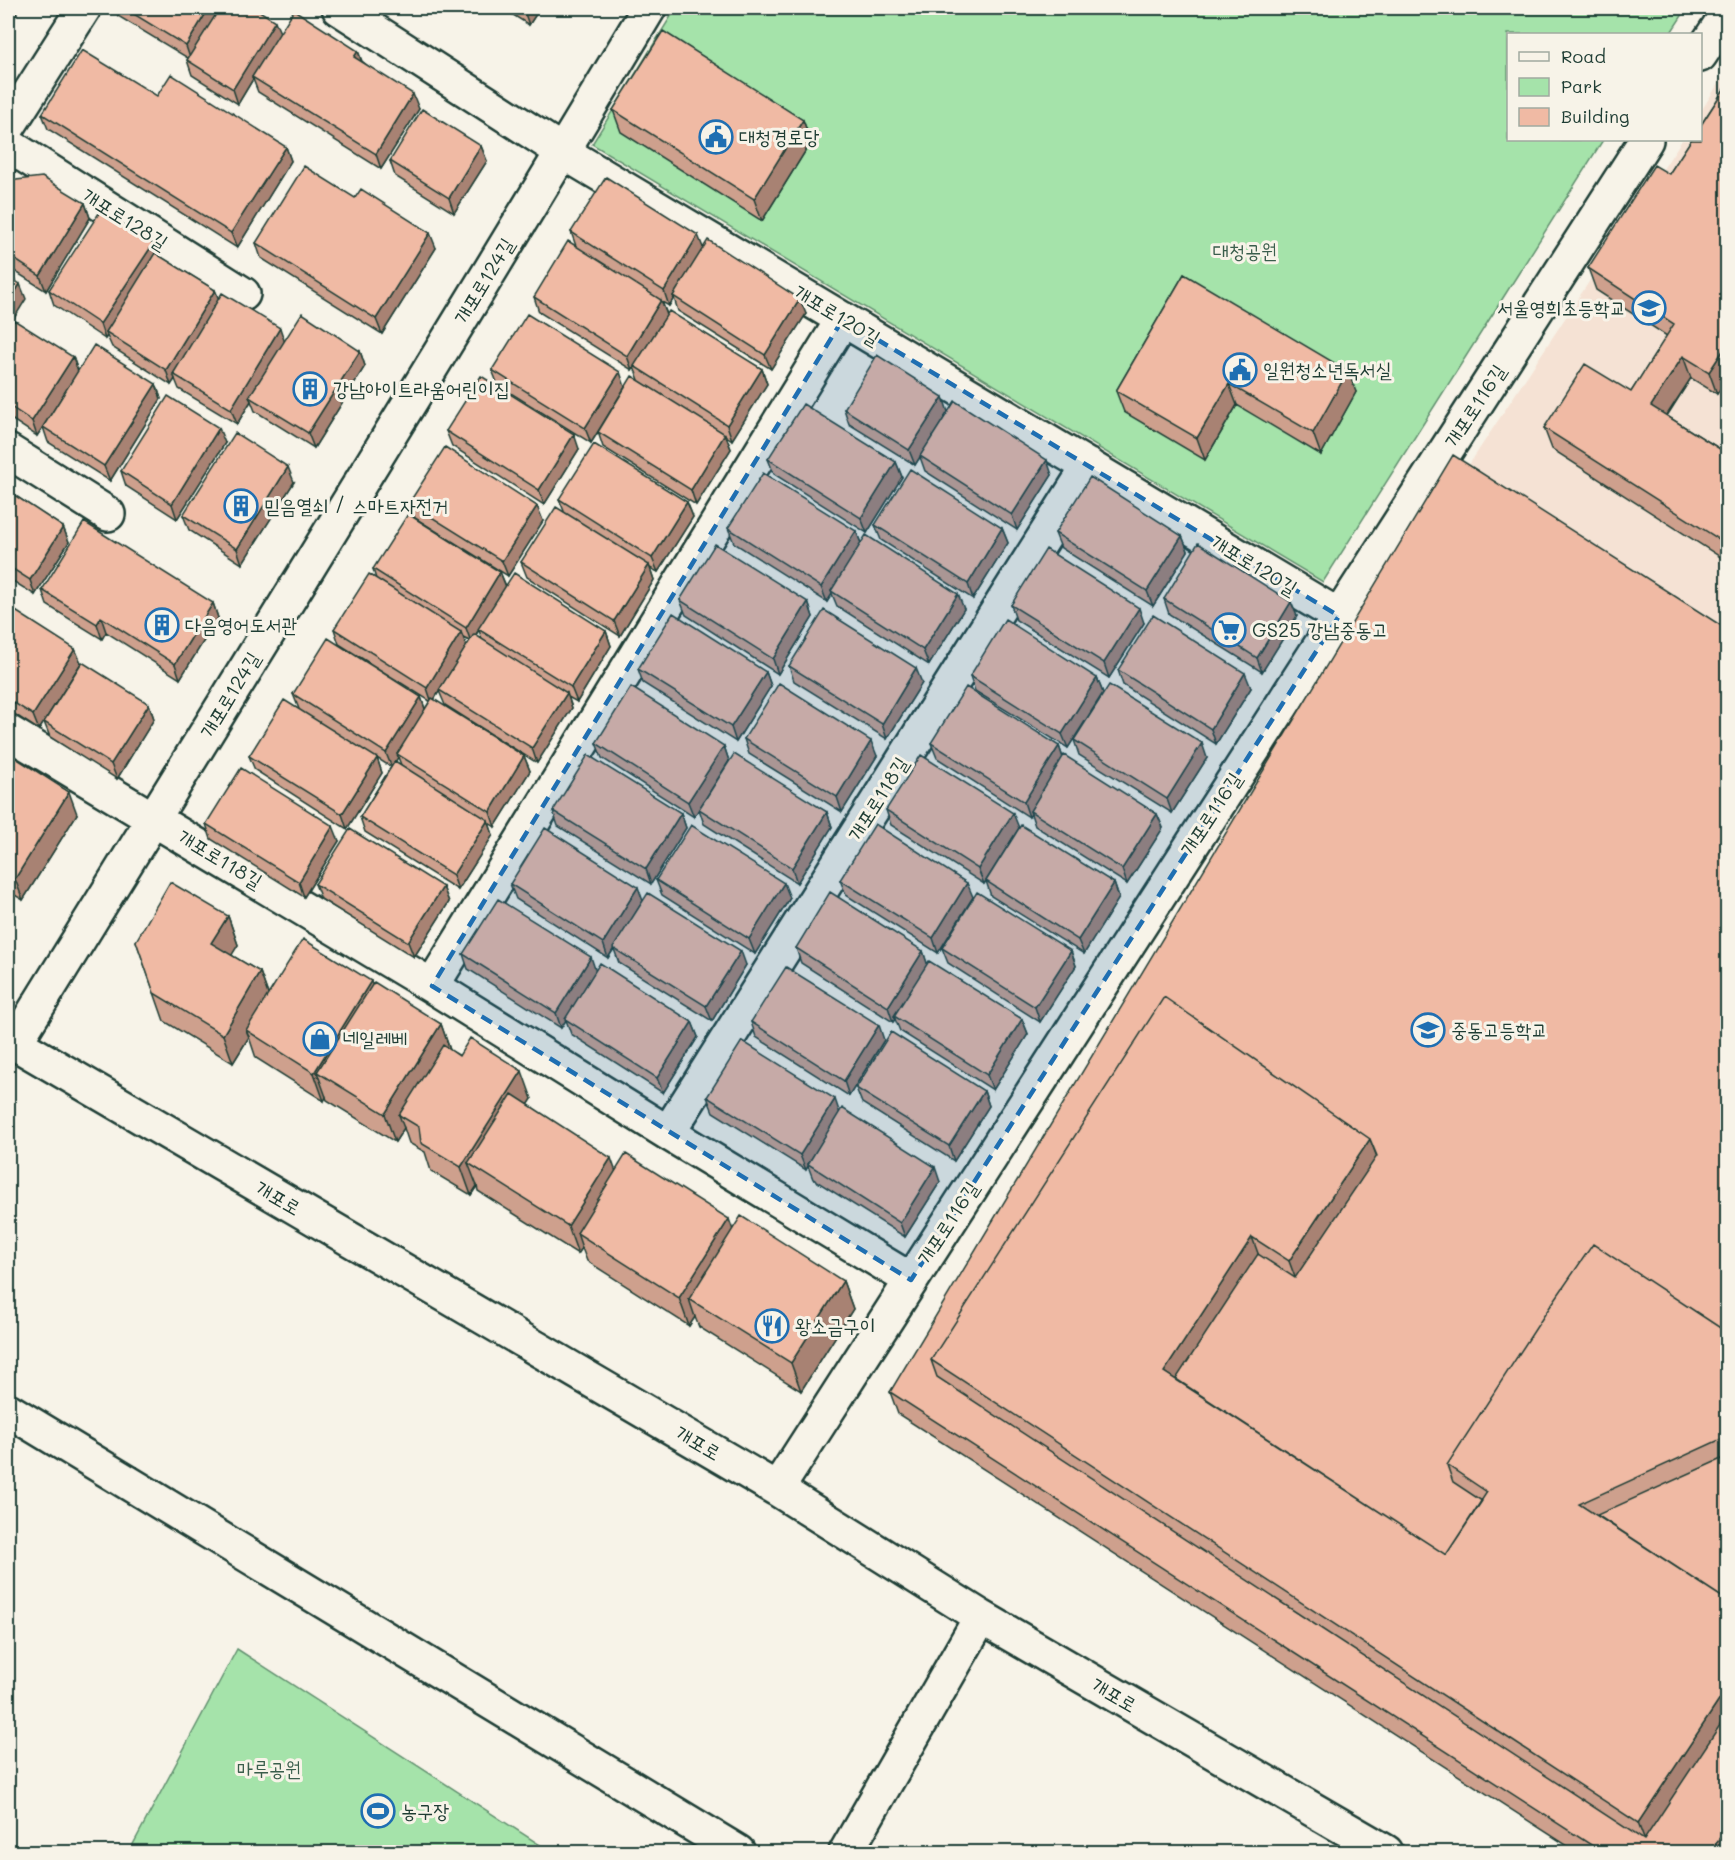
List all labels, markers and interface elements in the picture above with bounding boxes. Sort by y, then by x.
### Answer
legend [1507,33,1702,141]
text: Road [1561,44,1606,68]
text: Park [1561,74,1602,98]
text: Building [1561,104,1629,128]
public building icon: 대청경로당 [698,119,734,155]
place label: 대청경로당 [739,123,819,149]
street label: 개포로128길 [78,182,173,255]
street label: 개포로124길 [447,233,519,328]
park label: 대청공원 [1213,237,1277,263]
street label: 개포로120길 [789,278,886,350]
school or university icon: 서울영희초등학교 [1631,290,1667,326]
place label: 서울영희초등학교 [1497,294,1626,320]
public building icon: 일원청소년독서실 [1222,352,1258,388]
place label: 일원청소년독서실 [1263,356,1392,382]
street label: 개포로116길 [1438,359,1511,452]
building icon: 강남아이트라움어린이집 [292,371,328,407]
place label: 강남아이트라움어린이집 [333,375,510,401]
building icon: 믿음열쇠 / 스마트자전거 [223,488,259,524]
place label: 믿음열쇠 / 스마트자전거 [264,492,448,518]
street label: 개포로120길 [1206,528,1303,600]
building icon: 다음영어도서관 [144,607,180,643]
place label: 다음영어도서관 [185,611,298,637]
supermarket icon: GS25 강남중동고 [1211,612,1247,648]
place label: GS25 강남중동고 [1252,616,1388,642]
street label: 개포로124길 [193,647,265,742]
street label: 개포로118길 [841,752,913,845]
street label: 개포로116길 [1174,767,1247,860]
street label: 개포로118길 [173,823,268,894]
school or university icon: 중동고등학교 [1410,1012,1446,1048]
place label: 중동고등학교 [1451,1016,1548,1042]
shop icon: 네일레베 [302,1021,338,1057]
place label: 네일레베 [343,1025,407,1051]
street label: 개포로 [251,1174,306,1220]
street label: 개포로116길 [911,1176,984,1269]
restaurant icon: 왕소금구이 [754,1308,790,1344]
place label: 왕소금구이 [795,1312,875,1338]
street label: 개포로 [671,1419,726,1465]
street label: 개포로 [1087,1671,1142,1717]
park label: 마루공원 [237,1755,301,1781]
sports icon: 농구장 [360,1793,396,1829]
place label: 농구장 [401,1797,449,1823]

